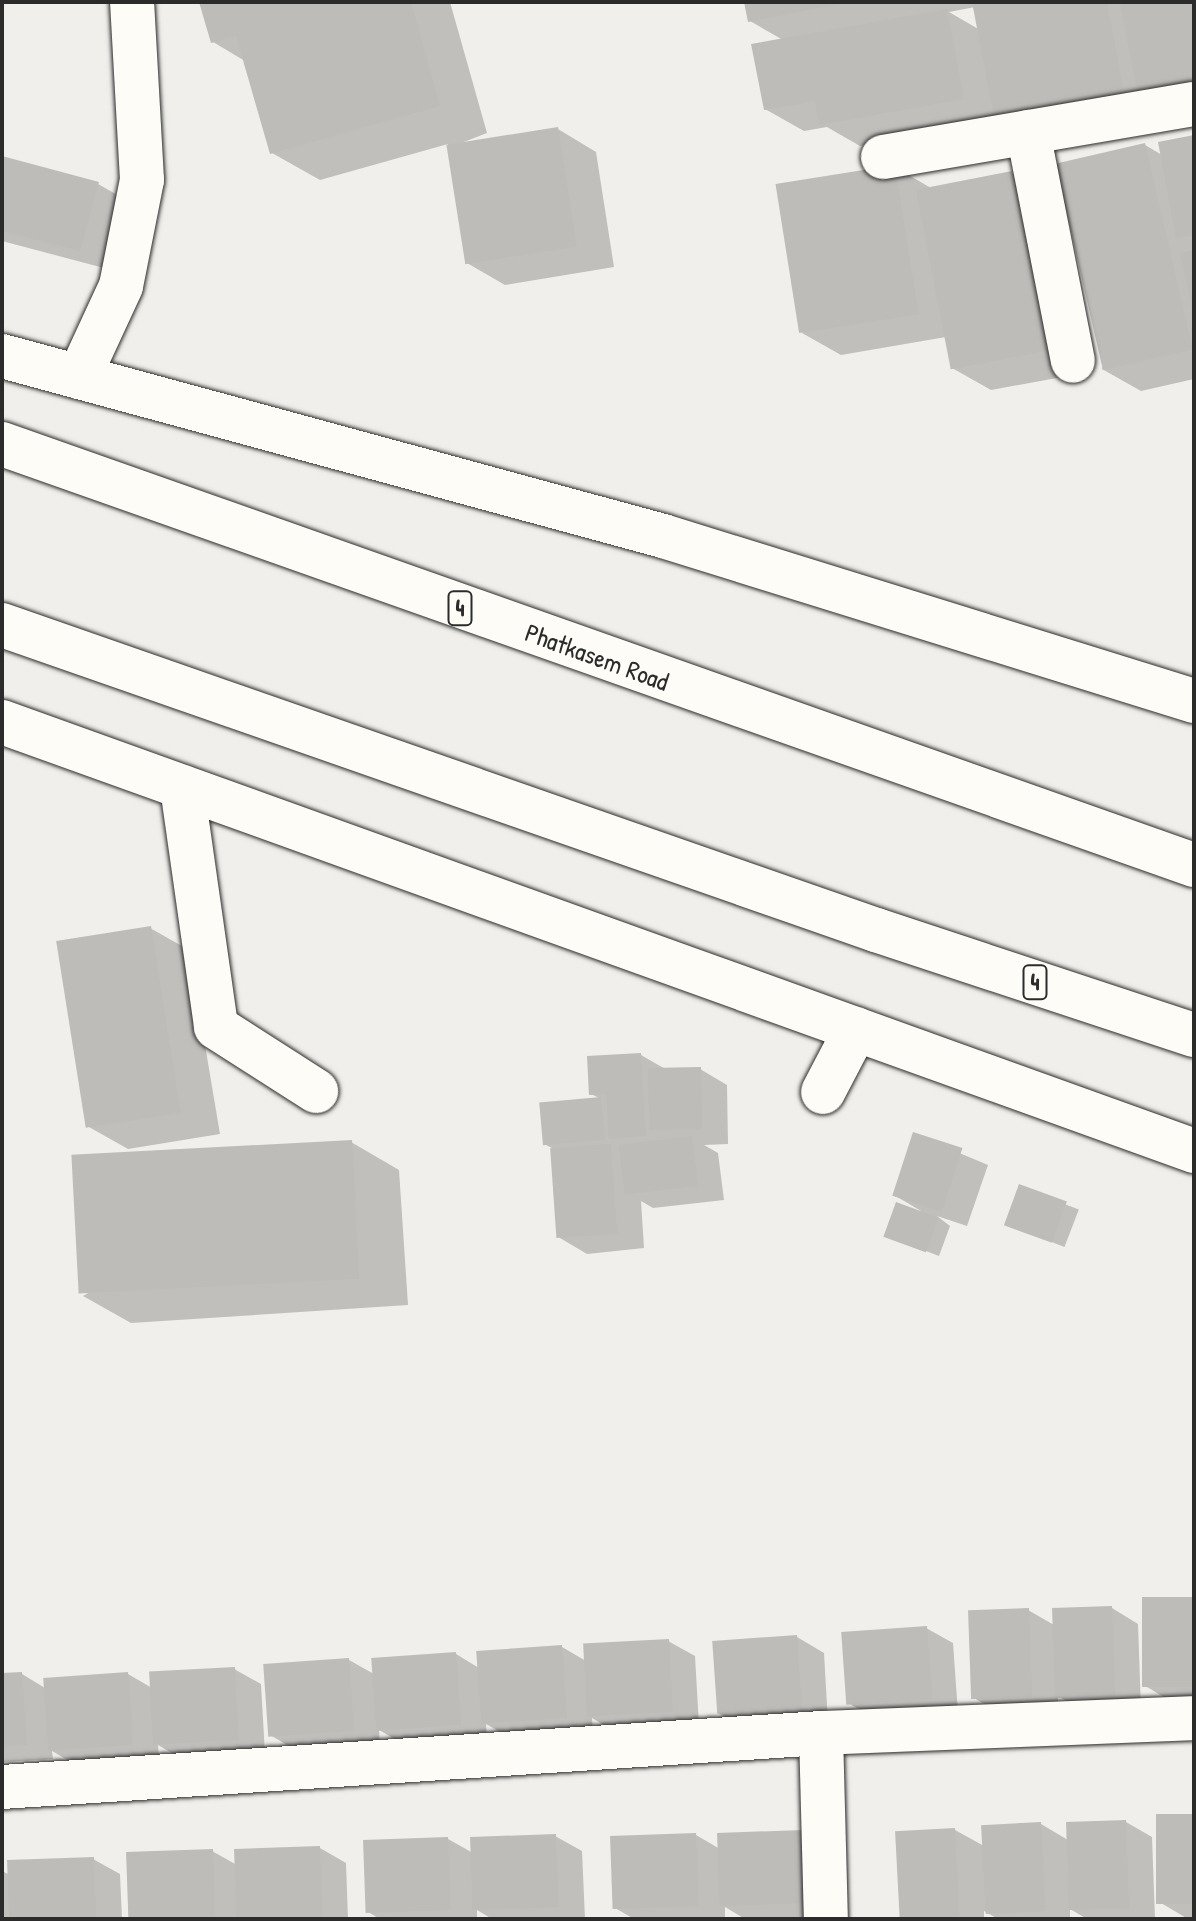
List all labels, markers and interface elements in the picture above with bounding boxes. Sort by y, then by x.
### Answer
road number: 4 [446,588,474,628]
street label: Phatkasem Road [521,617,673,697]
road number: 4 [1021,962,1049,1002]

